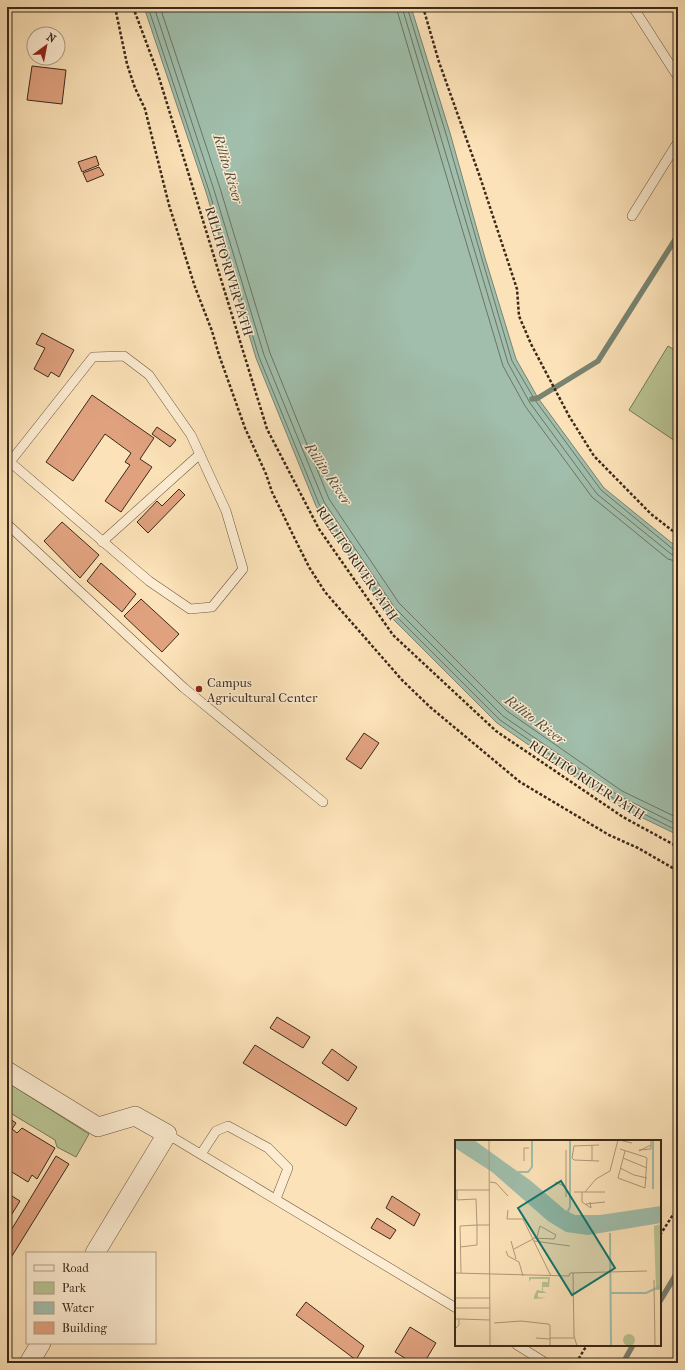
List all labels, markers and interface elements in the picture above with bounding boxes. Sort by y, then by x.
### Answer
north arrow [26,26,66,66]
text: N [44,30,59,46]
water label: Rillito River [209,131,247,207]
street label: RILLITO RIVER PATH [202,204,256,338]
water label: Rillito River [300,439,356,510]
street label: RILLITO RIVER PATH [313,503,401,623]
place label: Campus Agricultural Center [206,675,318,705]
marker: Campus Agricultural Center [194,684,204,694]
water label: Rillito River [500,691,570,749]
street label: RILLITO RIVER PATH [526,737,648,823]
inset map [455,1140,661,1346]
legend [26,1252,156,1344]
text: Road [62,1261,89,1275]
text: Park [62,1281,87,1295]
text: Water [61,1301,95,1315]
text: Building [62,1321,107,1335]

